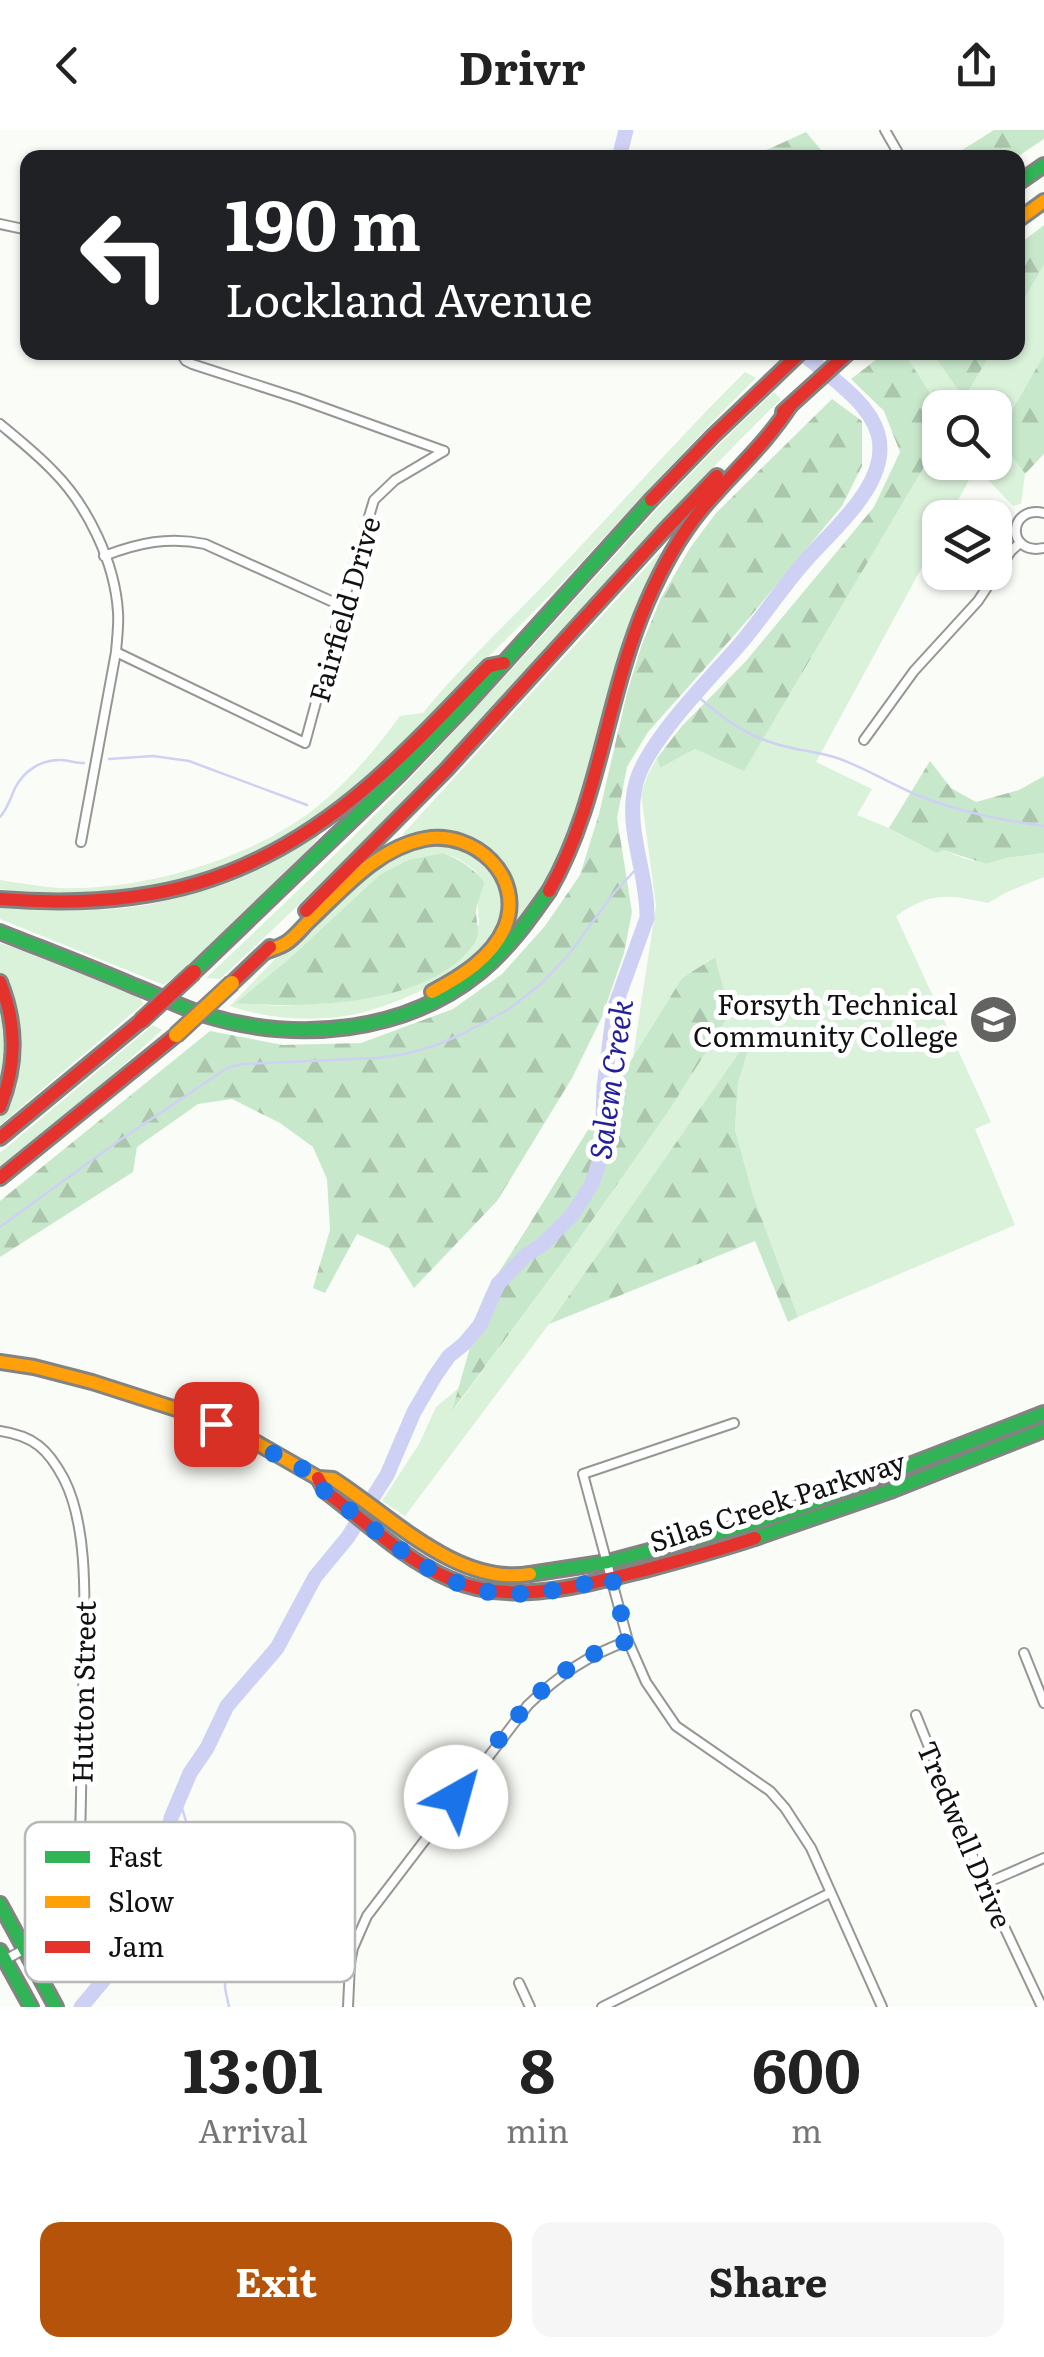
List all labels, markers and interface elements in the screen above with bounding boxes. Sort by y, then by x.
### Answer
text: Drivr [458,32,586,99]
icon: back [40,38,95,93]
icon: share [949,38,1004,93]
text: 190 m [225,169,421,273]
icon: left [60,190,190,320]
text: Lockland Avenue [225,264,593,331]
map controls [922,390,1012,590]
button: search [922,390,1012,480]
button: layers [922,500,1012,590]
street label: Fairfield Drive [296,511,390,707]
place label: Forsyth Technical Community College [693,982,958,1056]
school or university icon: Forsyth Technical Community College [967,993,1019,1045]
water label: Salem Creek [576,995,642,1162]
pin [174,1382,259,1467]
icon: arrive [189,1397,244,1452]
street label: Silas Creek Parkway [644,1439,911,1561]
street label: Hutton Street [59,1600,105,1784]
street label: Tredwell Drive [908,1734,1024,1934]
position arrow [404,1745,508,1849]
legend [25,1822,355,1982]
text: Fast [108,1834,163,1876]
text: Slow [108,1879,174,1921]
text: Jam [108,1924,164,1966]
text: 13:01 [183,2022,323,2111]
text: 8 [520,2022,555,2111]
text: 600 [752,2022,861,2111]
text: Arrival [198,2105,308,2153]
text: min [506,2105,569,2153]
text: m [791,2105,822,2153]
button: Exit [40,2222,512,2337]
button: Share [532,2222,1004,2337]

